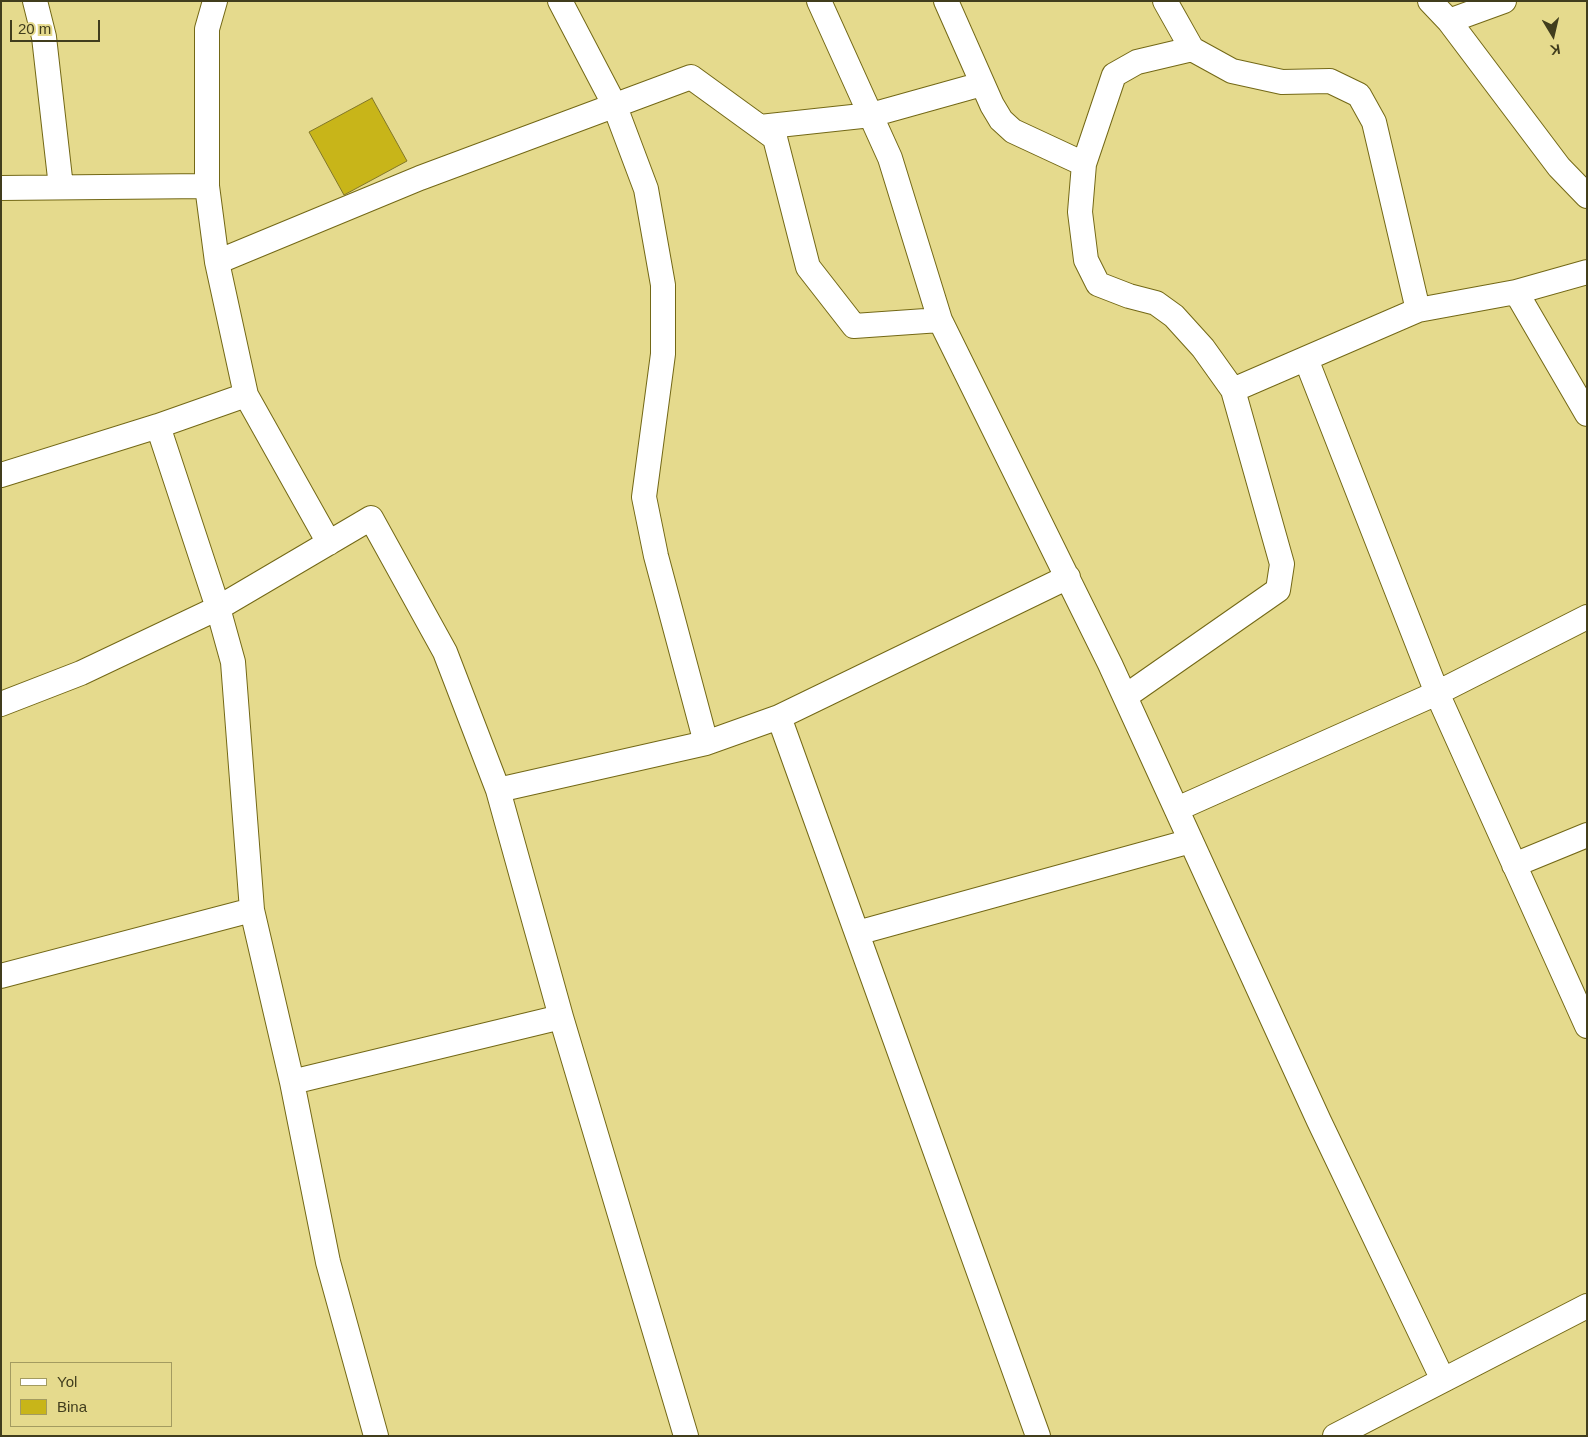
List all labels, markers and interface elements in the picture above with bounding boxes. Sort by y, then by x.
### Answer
scale bar [12,10,102,42]
north arrow [1528,10,1578,60]
text: 20 m [18,20,51,37]
text: K [1549,41,1562,59]
legend [10,1362,172,1427]
text: Yol [57,1373,77,1390]
text: Bina [57,1398,87,1415]

